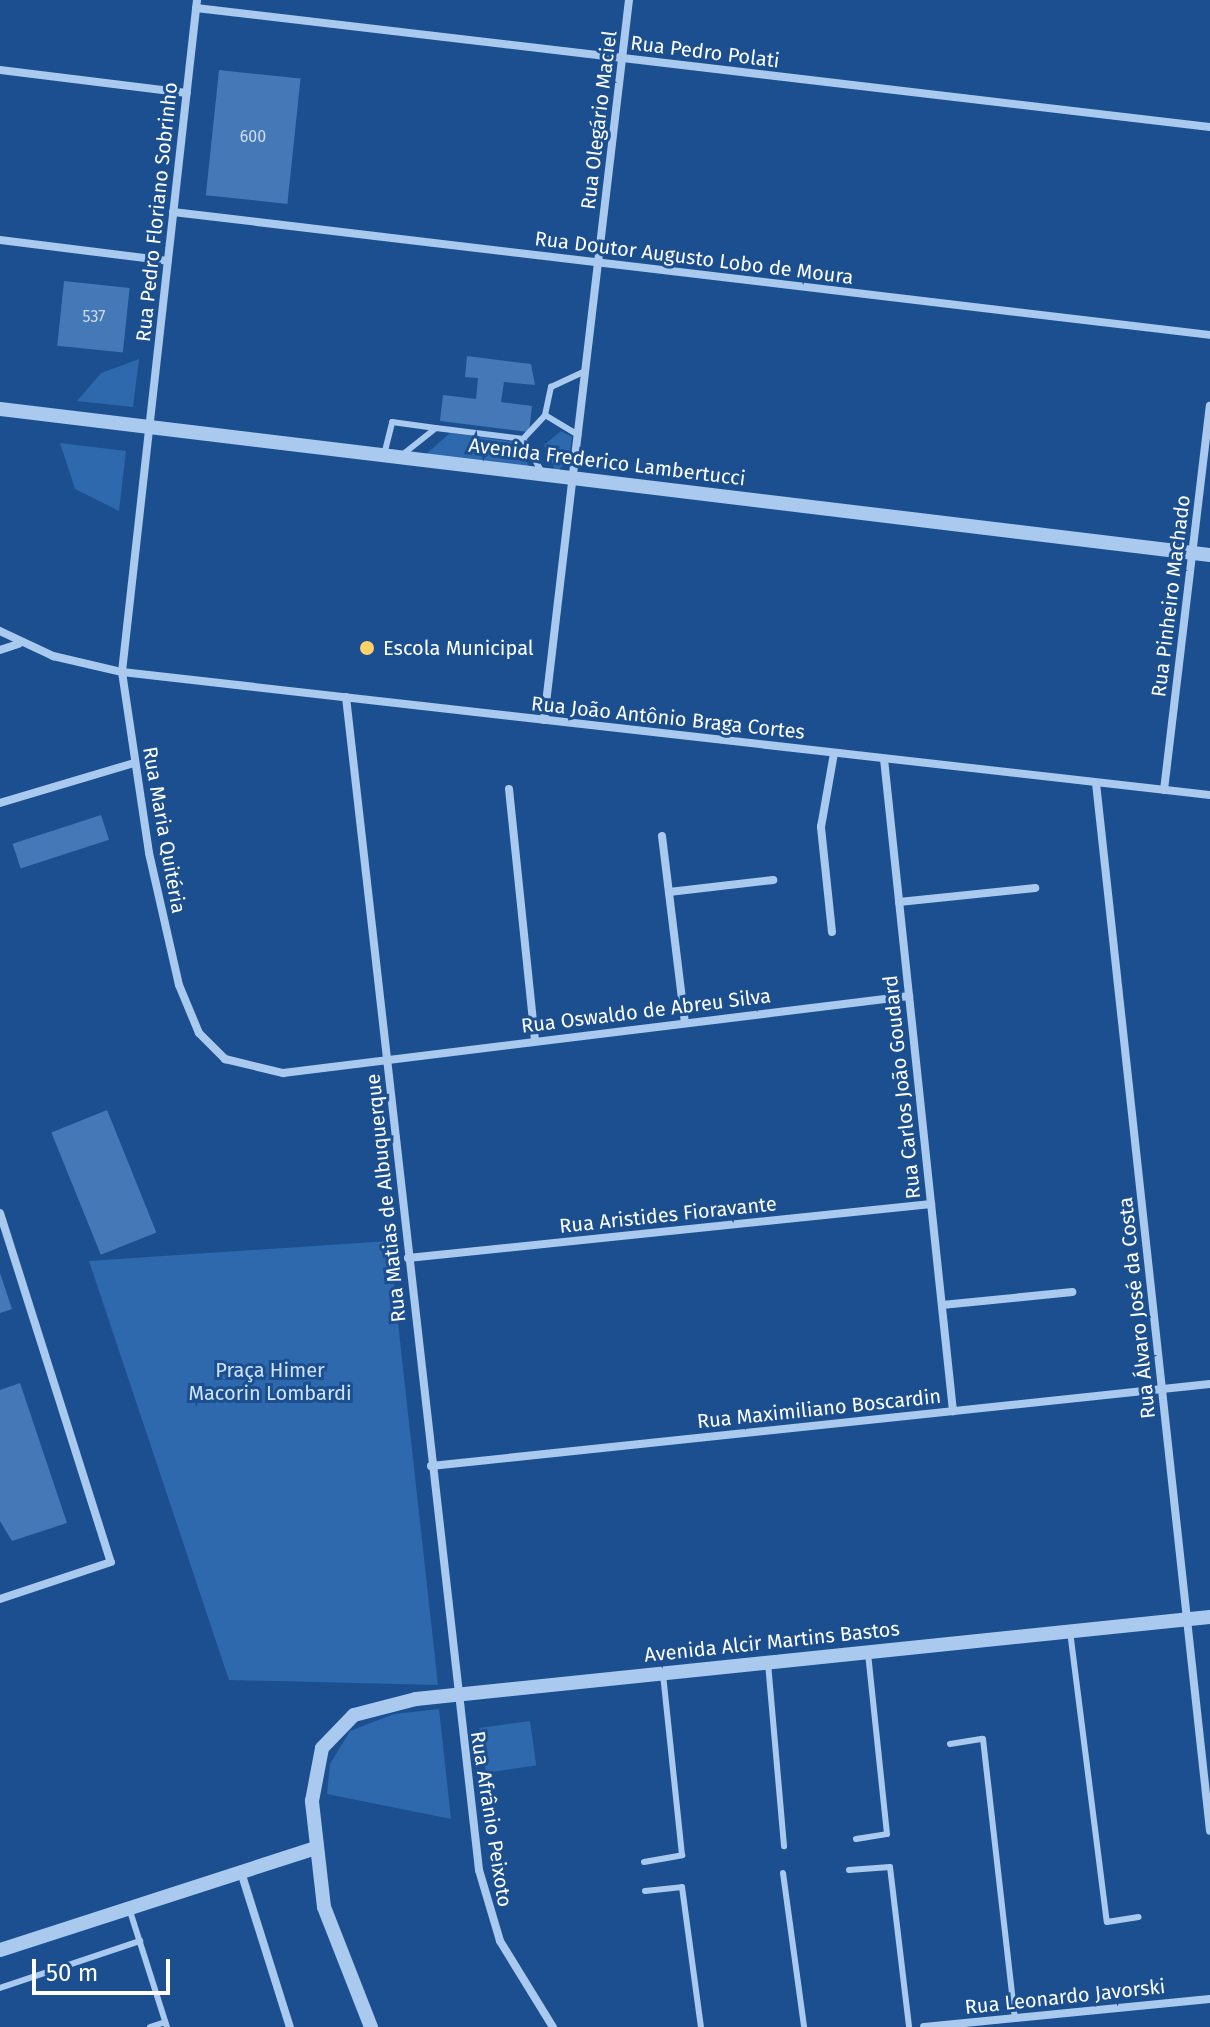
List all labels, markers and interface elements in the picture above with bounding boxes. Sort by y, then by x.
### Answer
street label: Rua Olegário Maciel [576,29,622,211]
street label: Rua Pedro Polati [629,31,781,73]
street label: Rua Pedro Floriano Sobrinho [131,81,183,343]
house number: 600 [240,127,266,147]
street label: Rua Doutor Augusto Lobo de Moura [533,227,855,289]
house number: 537 [83,307,105,327]
street label: Avenida Frederico Lambertucci [467,433,747,491]
street label: Rua Pinheiro Machado [1147,494,1195,698]
place label: Escola Municipal [383,636,534,660]
marker: Escola Municipal [358,639,376,657]
street label: Rua João Antônio Braga Cortes [530,692,806,744]
street label: Rua Maria Quitéria [138,745,190,915]
street label: Rua Carlos João Goudard [878,974,926,1200]
street label: Rua Oswaldo de Abreu Silva [520,984,772,1038]
street label: Rua Matias de Albuquerque [361,1073,411,1323]
street label: Rua Aristides Fioravante [558,1192,778,1238]
street label: Rua Álvaro José da Costa [1113,1196,1161,1420]
park label: Praça Himer Macorin Lombardi [188,1359,352,1406]
street label: Rua Maximiliano Boscardin [696,1384,942,1434]
street label: Avenida Alcir Martins Bastos [643,1617,901,1667]
street label: Rua Afrânio Peixoto [465,1729,517,1909]
scale bar [36,1943,174,1993]
text: 50 m [46,1959,98,1987]
street label: Rua Leonardo Javorski [964,1975,1166,2019]

